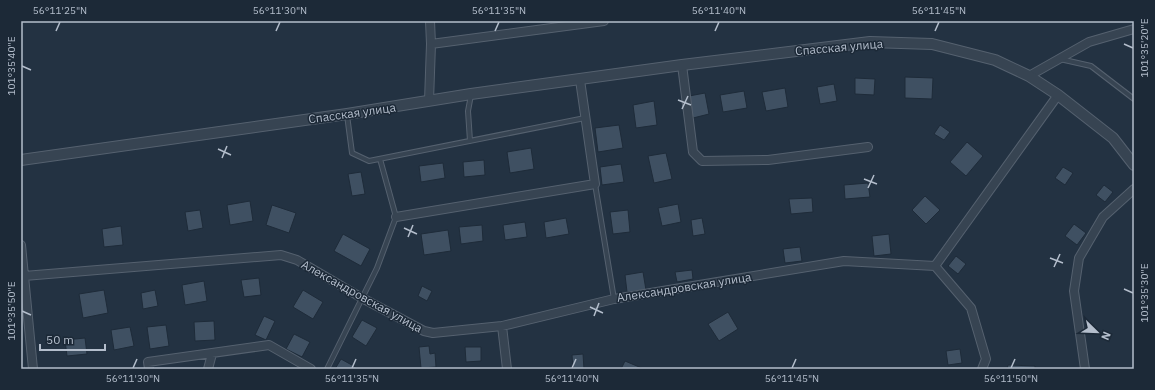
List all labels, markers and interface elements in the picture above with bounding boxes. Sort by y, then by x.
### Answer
text: 56°11'25"N [33,4,87,17]
text: 56°11'30"N [253,4,307,17]
text: 56°11'35"N [472,4,526,17]
text: 56°11'40"N [692,4,746,17]
text: 56°11'45"N [912,4,966,17]
text: 101°35'20"E [1138,18,1151,78]
text: 101°35'40"E [5,36,18,96]
street label: Спасская улица [794,36,884,58]
street label: Спасская улица [307,99,397,127]
street label: Александровская улица [299,256,426,336]
text: 101°35'30"E [1138,263,1151,323]
street label: Александровская улица [616,269,753,305]
text: 101°35'50"E [5,281,18,341]
north arrow [1077,312,1117,352]
scale bar [40,326,105,352]
text: N [1098,330,1114,342]
text: 50 m [46,332,74,347]
text: 56°11'30"N [106,372,160,385]
text: 56°11'35"N [325,372,379,385]
text: 56°11'40"N [545,372,599,385]
text: 56°11'45"N [765,372,819,385]
text: 56°11'50"N [984,372,1038,385]

